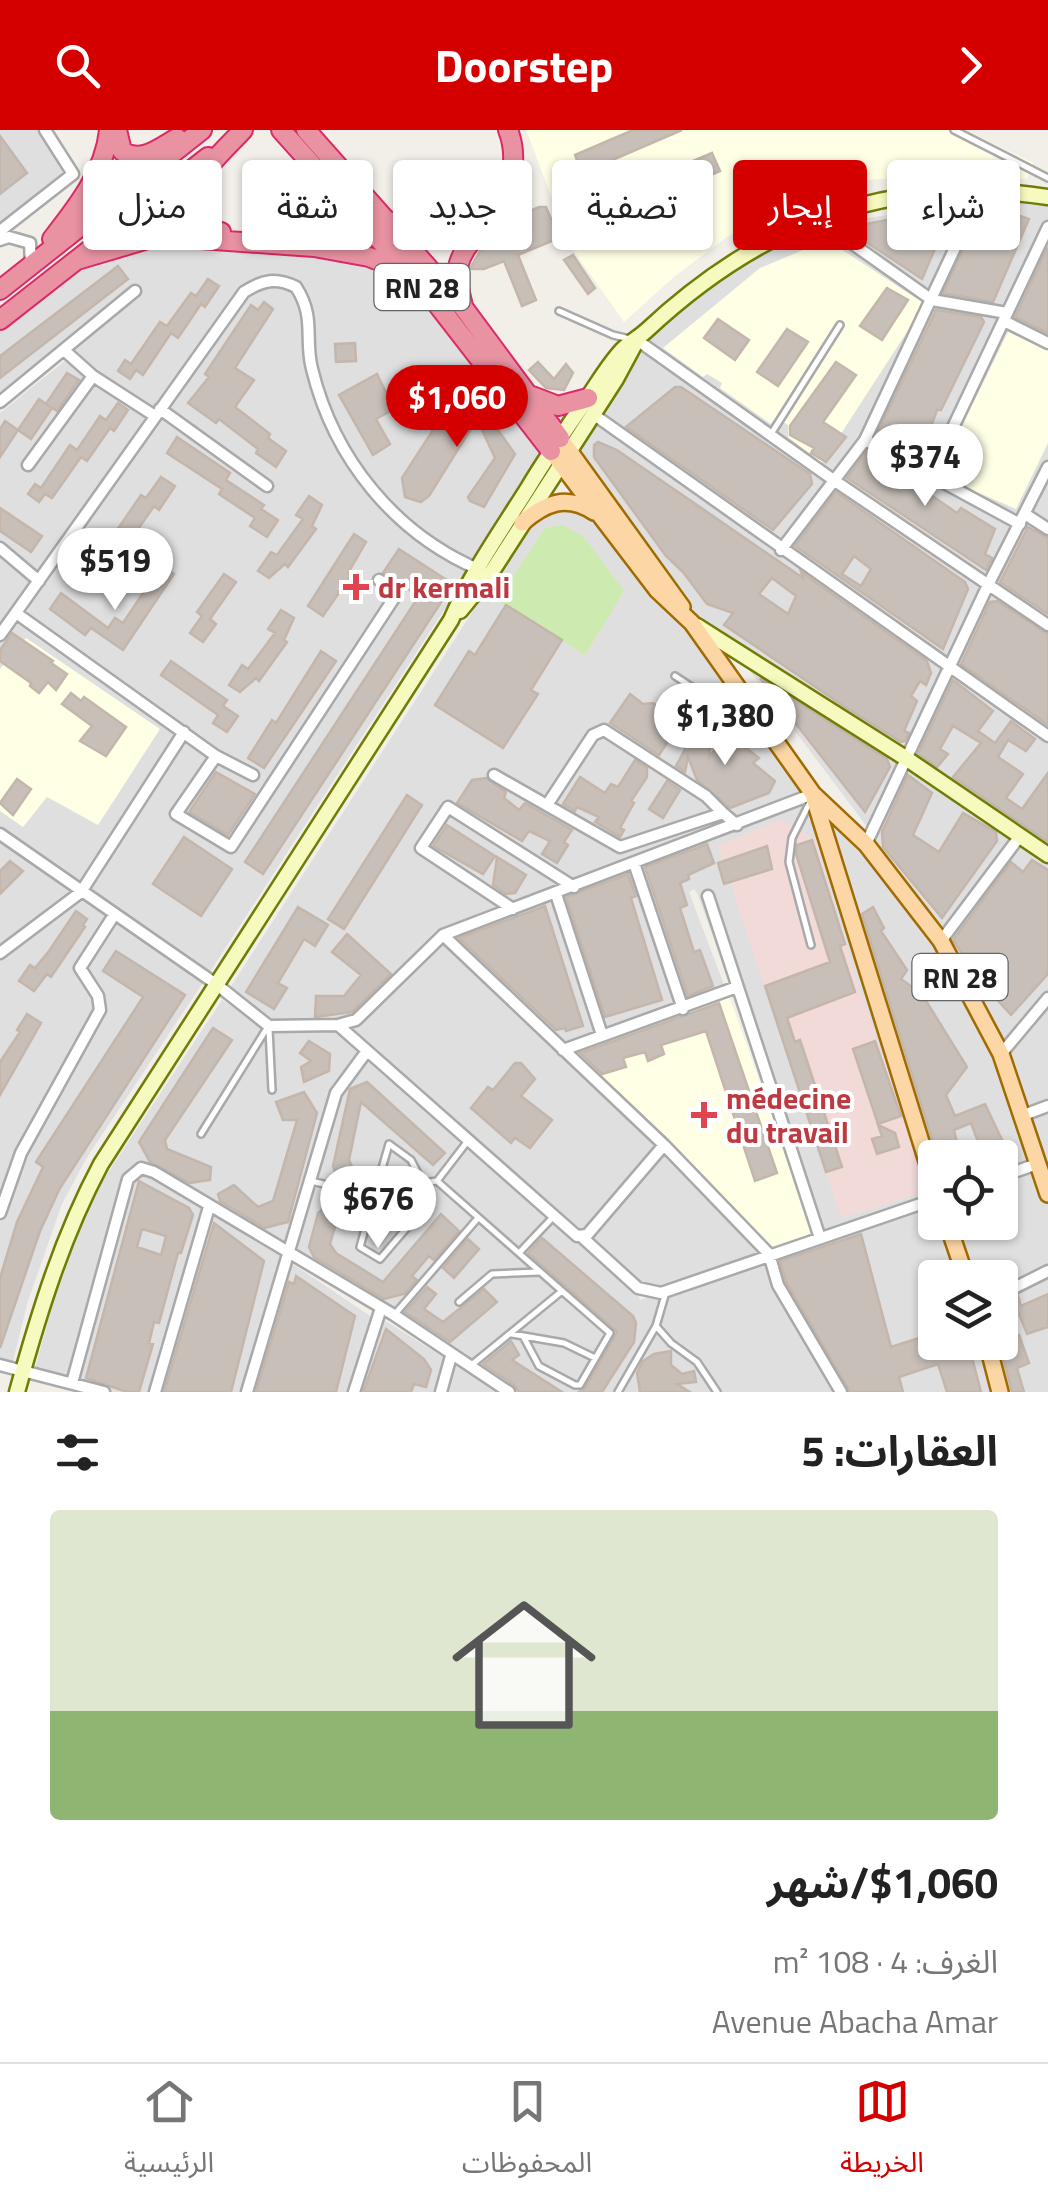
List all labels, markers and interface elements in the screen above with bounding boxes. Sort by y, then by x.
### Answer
text: Doorstep [435,31,613,99]
icon: search [50,38,105,93]
icon: forward [943,38,998,93]
chip: منزل [83,160,222,250]
chip: شقة [242,160,373,250]
chip: جديد [393,160,532,250]
chip: تصفية [552,160,713,250]
chip: إيجار [733,160,867,250]
chip: شراء [887,160,1020,250]
road number: RN 28 [374,264,470,310]
pin: $1,060 [376,365,538,450]
text: $1,060 [408,373,506,421]
pin: $374 [866,424,984,509]
text: $374 [889,432,961,480]
pin: $519 [56,528,174,613]
text: $519 [79,536,151,584]
place label: dr kermali [378,564,510,610]
marker: dr kermali [343,574,369,600]
pin: $1,380 [644,683,806,768]
text: $1,380 [676,691,774,739]
road number: RN 28 [912,954,1008,1000]
place label: médecine du travail [726,1075,851,1155]
marker: médecine du travail [691,1102,717,1128]
map controls [918,1140,1018,1360]
button: locate [918,1140,1018,1240]
pin: $676 [319,1166,437,1251]
text: $676 [342,1174,414,1222]
button: layers [918,1260,1018,1360]
text: العقارات: 5 [801,1418,998,1482]
icon: filters [50,1425,105,1480]
icon: home [434,1575,614,1755]
text: $1,060/شهر [767,1850,998,1914]
text: الغرف: 4 · 108 m² [773,1937,998,1985]
text: Avenue Abacha Amar [712,1997,998,2045]
tab: الرئيسية [124,2074,214,2193]
tab: المحفوظات [462,2074,592,2193]
tab: الخريطة [840,2074,924,2193]

